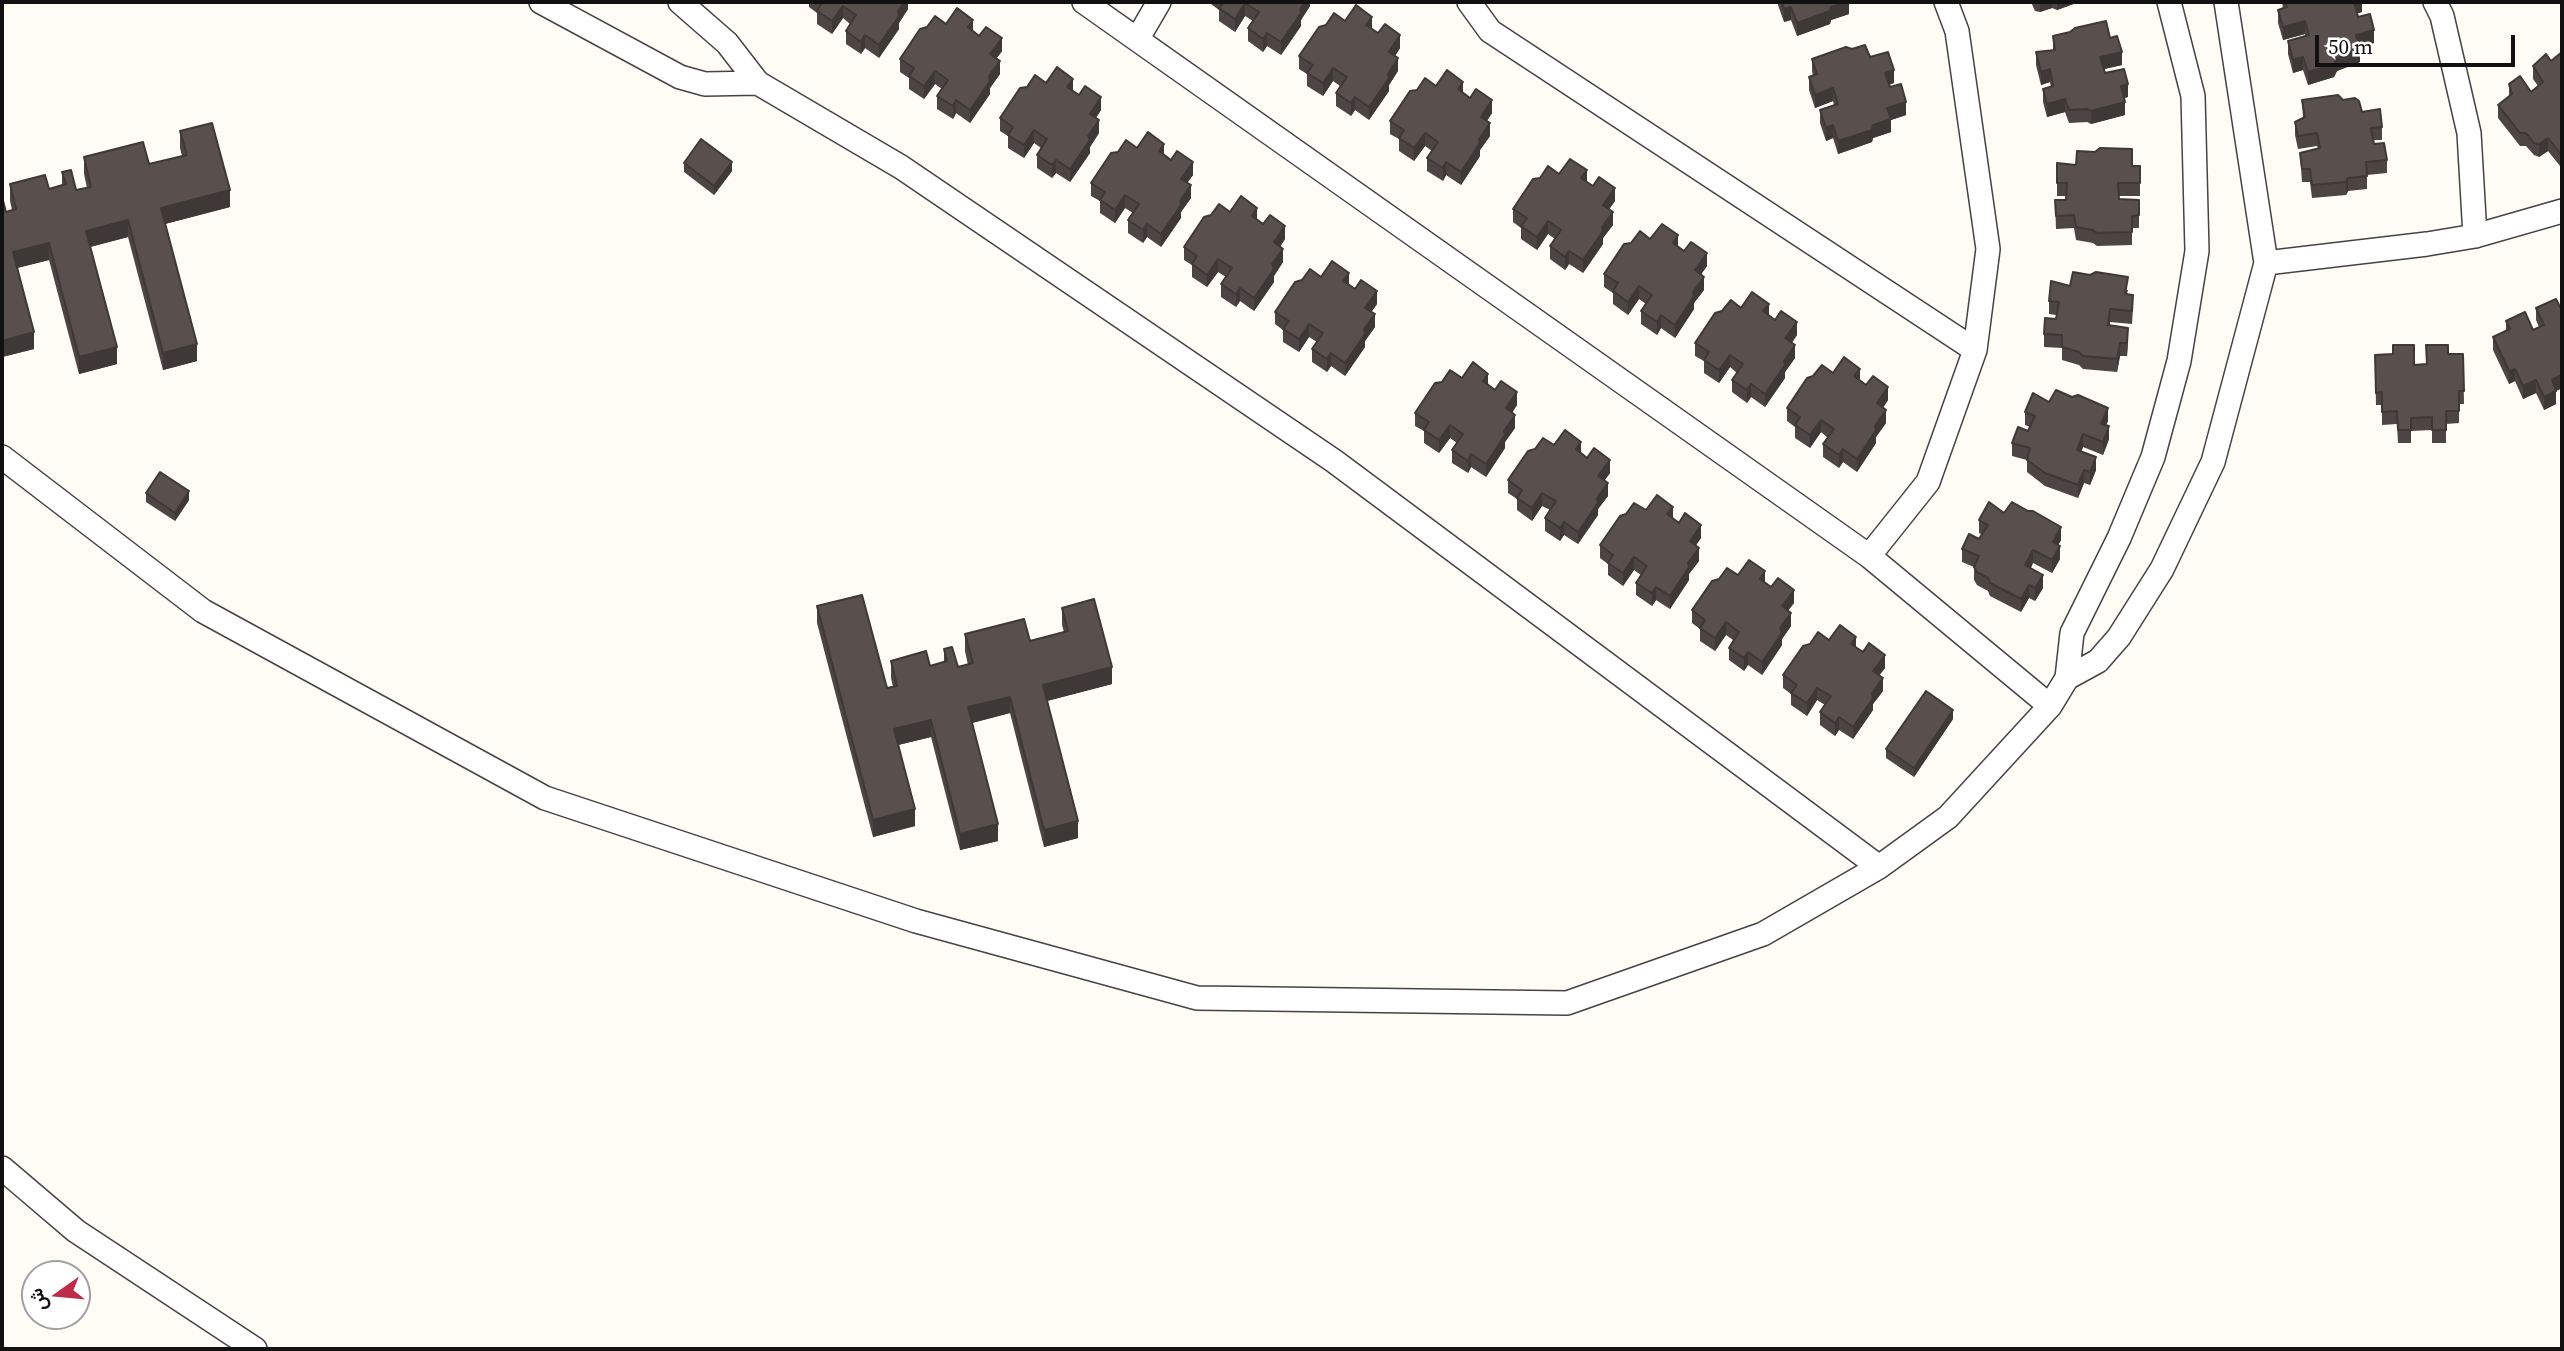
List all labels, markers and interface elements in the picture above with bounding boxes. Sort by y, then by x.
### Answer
scale bar [2319,21,2518,65]
text: 50 m [2328,32,2373,61]
north arrow [21,1260,91,1330]
text: ش [22,1286,53,1314]

